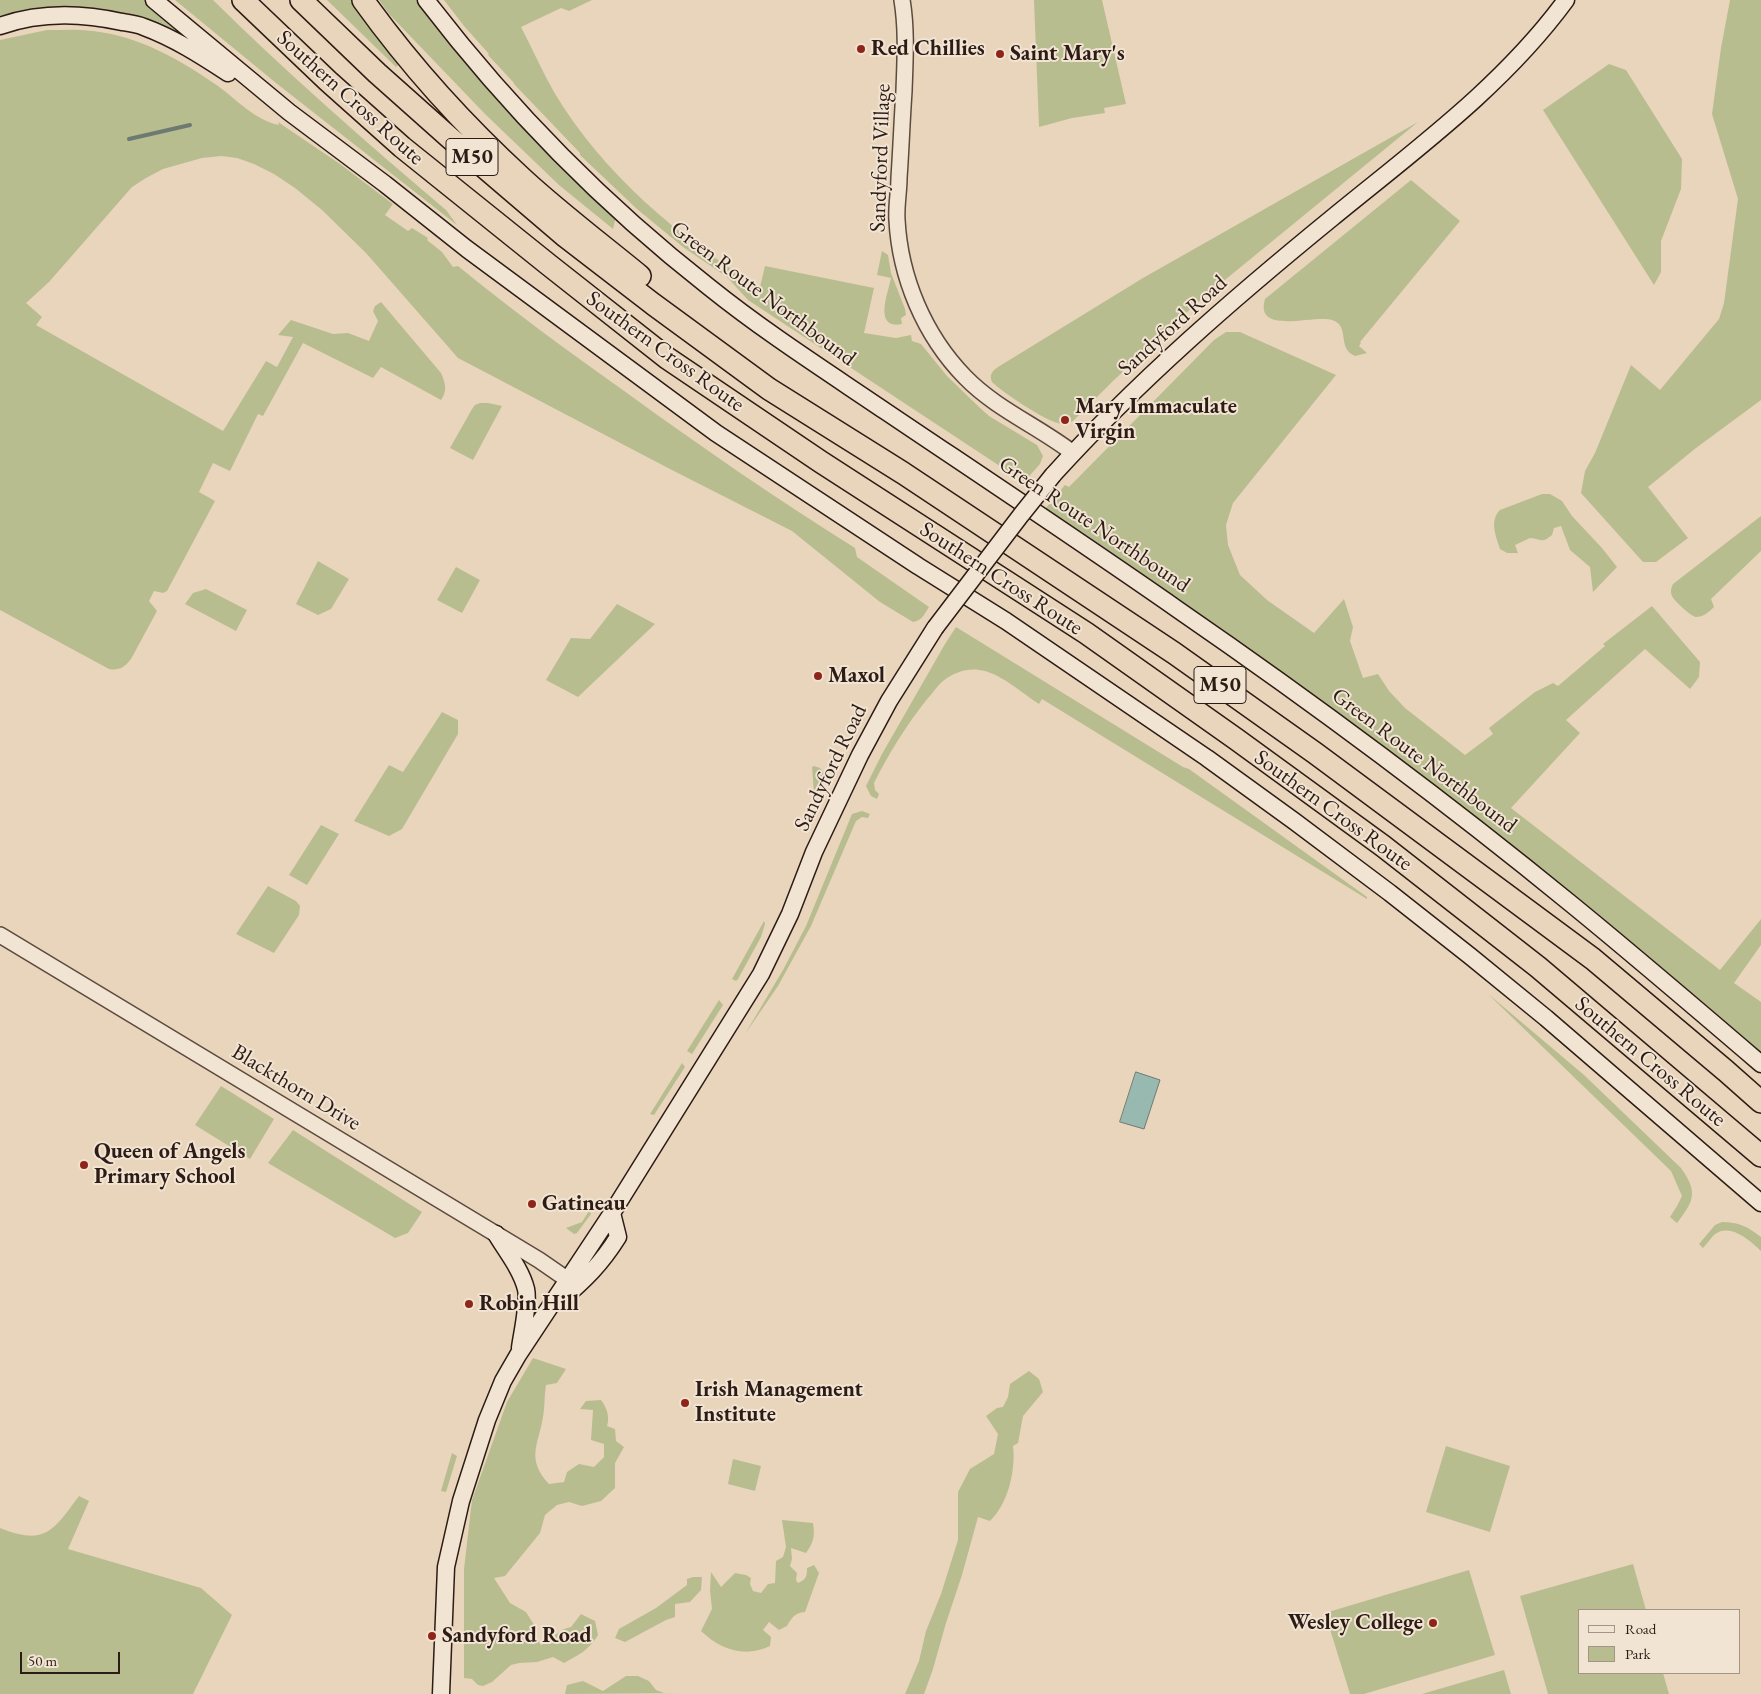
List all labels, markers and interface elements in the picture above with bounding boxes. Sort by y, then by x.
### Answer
street label: Southern Cross Route [271,25,429,171]
place label: Red Chillies [871,36,985,62]
place label: Saint Mary's [1010,41,1125,67]
marker: Red Chillies [855,43,867,55]
marker: Saint Mary's [994,48,1006,60]
street label: Sandyford Village [865,83,897,233]
road number: M50 [446,138,498,176]
street label: Green Route Northbound [665,216,861,372]
street label: Sandyford Road [1113,270,1233,382]
street label: Southern Cross Route [581,286,749,418]
place label: Mary Immaculate Virgin [1075,394,1237,446]
marker: Mary Immaculate Virgin [1059,414,1071,426]
street label: Green Route Northbound [993,451,1195,599]
street label: Southern Cross Route [915,516,1087,642]
place label: Maxol [828,663,885,689]
road number: M50 [1194,666,1246,704]
marker: Maxol [812,670,824,682]
street label: Green Route Northbound [1326,683,1522,839]
street label: Sandyford Road [789,700,873,836]
street label: Southern Cross Route [1249,745,1417,877]
street label: Southern Cross Route [1569,991,1731,1133]
street label: Blackthorn Drive [227,1039,365,1137]
place label: Queen of Angels Primary School [94,1139,245,1190]
marker: Queen of Angels Primary School [78,1159,90,1171]
place label: Gatineau [542,1191,626,1217]
marker: Gatineau [526,1198,538,1210]
place label: Robin Hill [479,1291,579,1317]
marker: Robin Hill [463,1298,475,1310]
place label: Irish Management Institute [695,1377,863,1428]
marker: Irish Management Institute [679,1397,691,1409]
legend [1578,1609,1741,1674]
place label: Wesley College [1287,1610,1423,1636]
marker: Wesley College [1427,1617,1439,1629]
text: Road [1625,1619,1656,1638]
place label: Sandyford Road [442,1623,592,1649]
marker: Sandyford Road [426,1630,438,1642]
scale bar [22,1642,122,1674]
text: Park [1625,1644,1651,1663]
text: 50 m [28,1651,57,1670]

